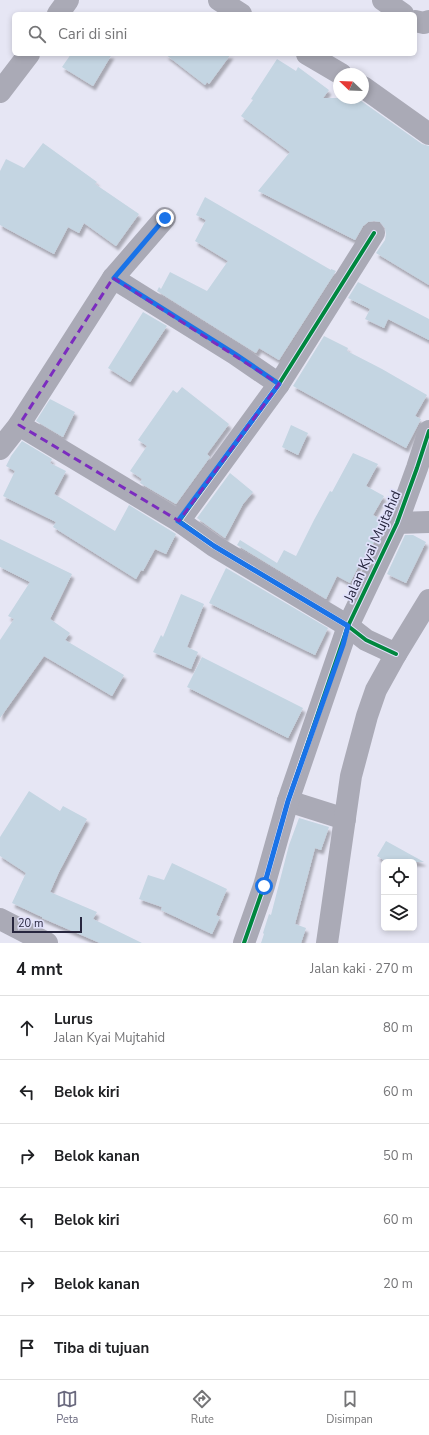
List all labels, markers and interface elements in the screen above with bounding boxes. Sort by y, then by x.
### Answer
search box [12,12,417,56]
icon: search [26,23,48,45]
text: Cari di sini [58,24,127,44]
north arrow [333,68,369,104]
route end [156,209,174,227]
street label: Jalan Kyai Mujtahid [339,488,405,606]
map controls [381,859,417,931]
button: locate [381,859,417,895]
route start [255,877,273,895]
button: layers [381,895,417,931]
scale bar [12,915,82,934]
text: 20 m [18,916,43,931]
text: 4 mnt [16,958,62,981]
text: Jalan kaki · 270 m [310,960,413,978]
text: Lurus [54,1009,93,1029]
icon: ahead [16,1017,38,1039]
text: 80 m [383,1019,413,1037]
text: Jalan Kyai Mujtahid [54,1029,165,1047]
icon: left [16,1081,38,1103]
text: Belok kiri [54,1082,119,1102]
text: 60 m [383,1083,413,1101]
icon: right [16,1145,38,1167]
text: Belok kanan [54,1146,140,1166]
text: 50 m [383,1147,413,1165]
icon: left [16,1209,38,1231]
text: Belok kiri [54,1210,119,1230]
text: 60 m [383,1211,413,1229]
icon: right [16,1273,38,1295]
text: Belok kanan [54,1274,140,1294]
text: 20 m [383,1275,413,1293]
icon: arrive [16,1337,38,1359]
text: Tiba di tujuan [54,1338,149,1358]
tab: Peta [56,1388,78,1427]
tab: Rute [191,1388,214,1427]
tab: Disimpan [326,1388,373,1427]

